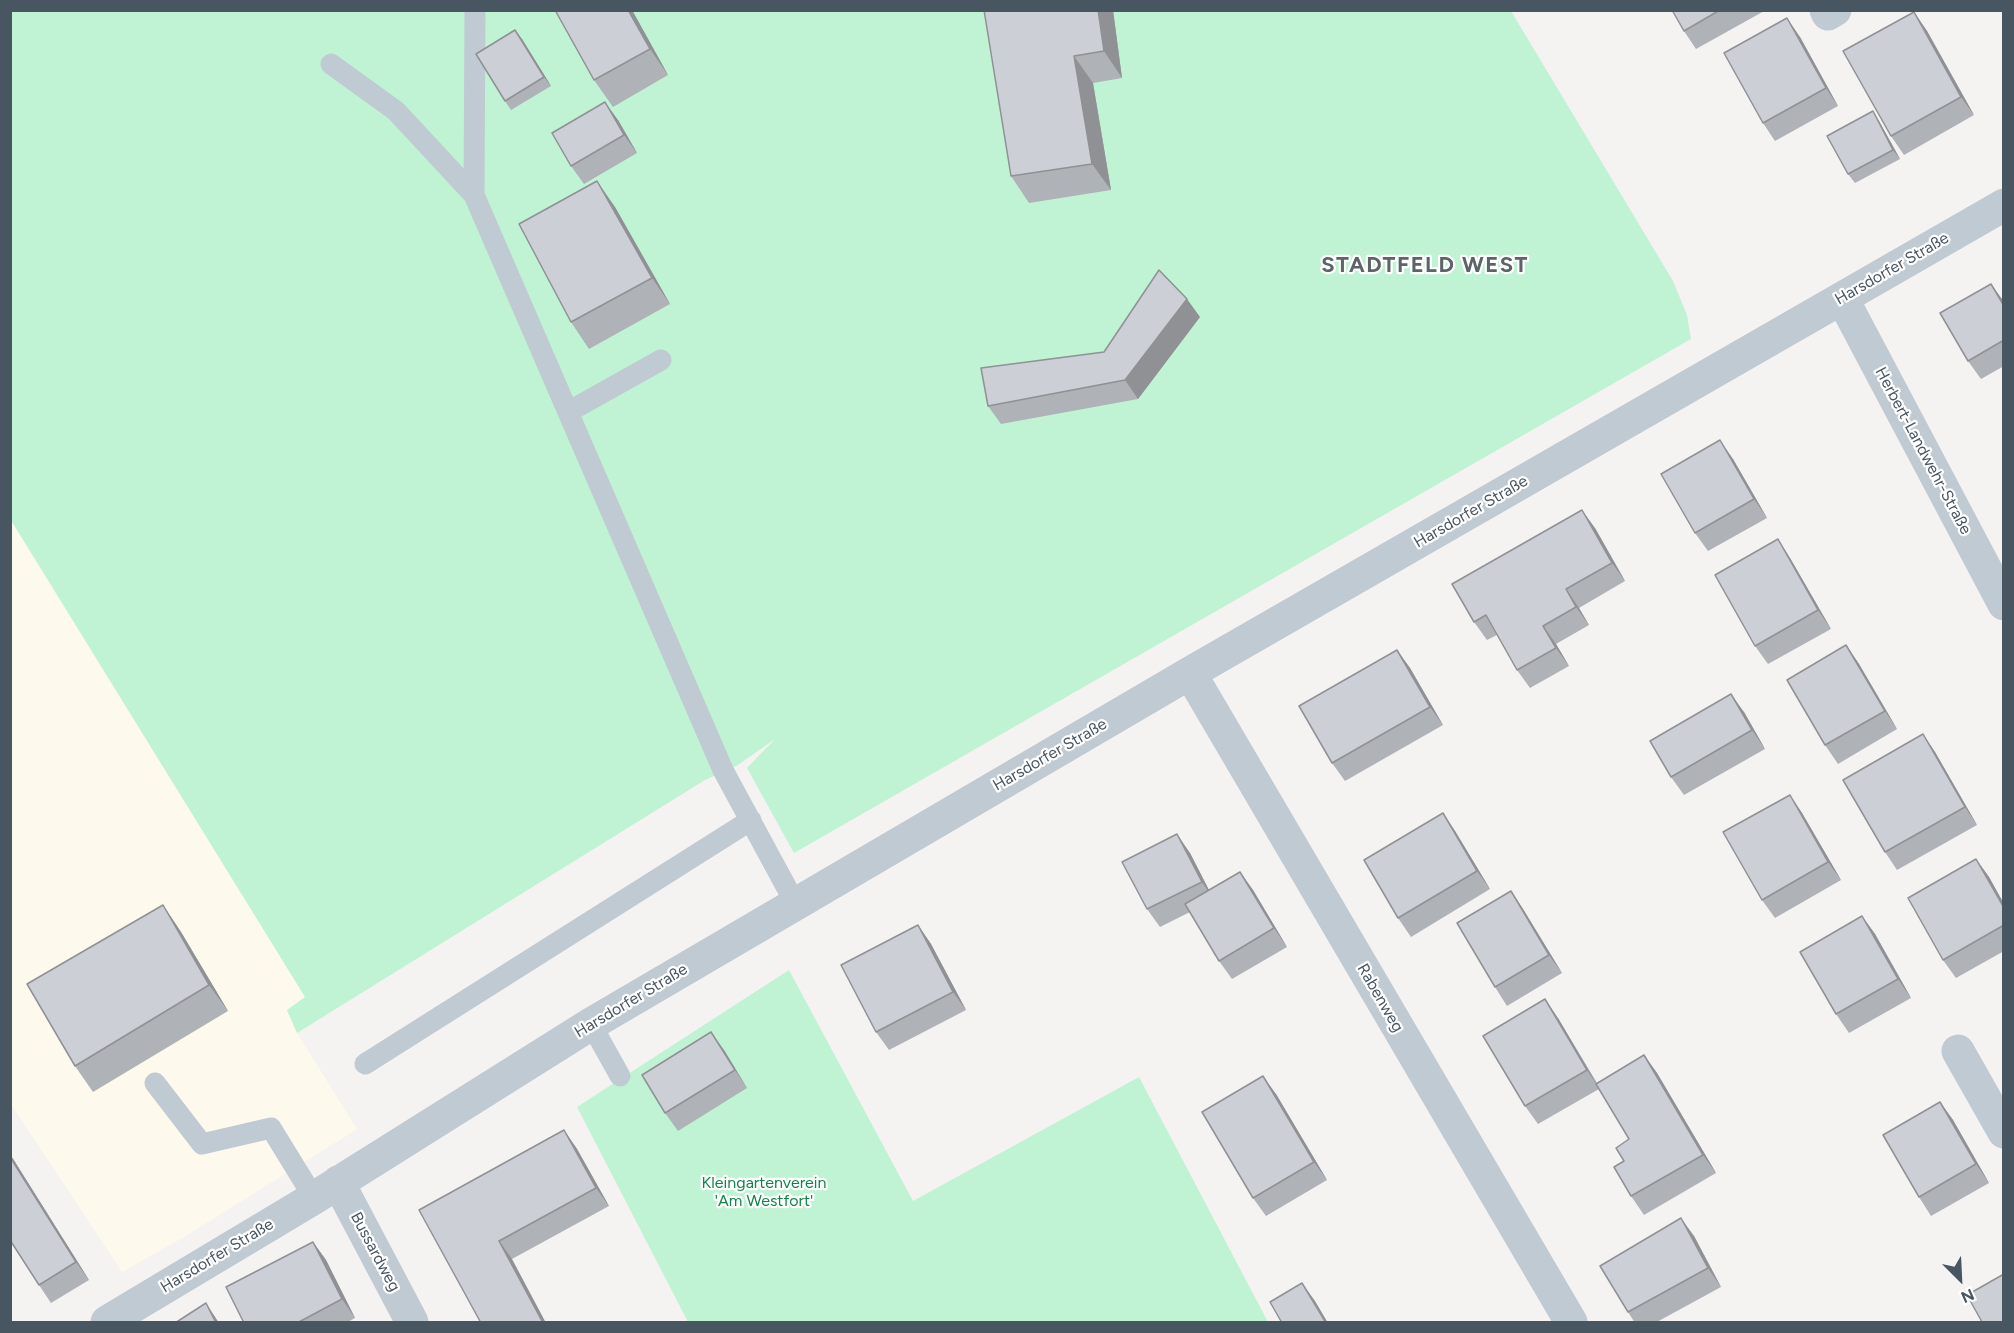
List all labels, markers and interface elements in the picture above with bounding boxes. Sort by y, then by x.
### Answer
street label: Harsdorfer Straße [1832,229,1952,309]
district label: STADTFELD WEST [1321,253,1529,279]
street label: Herbert-Landwehr-Straße [1871,364,1975,538]
street label: Harsdorfer Straße [1411,472,1531,552]
street label: Harsdorfer Straße [990,715,1110,795]
street label: Harsdorfer Straße [571,960,691,1042]
street label: Rabenweg [1353,960,1407,1036]
park label: Kleingartenverein 'Am Westfort' [702,1173,826,1211]
street label: Bussardweg [346,1209,404,1295]
street label: Harsdorfer Straße [157,1215,277,1297]
north arrow [1930,1249,1990,1309]
text: N [1958,1285,1977,1307]

